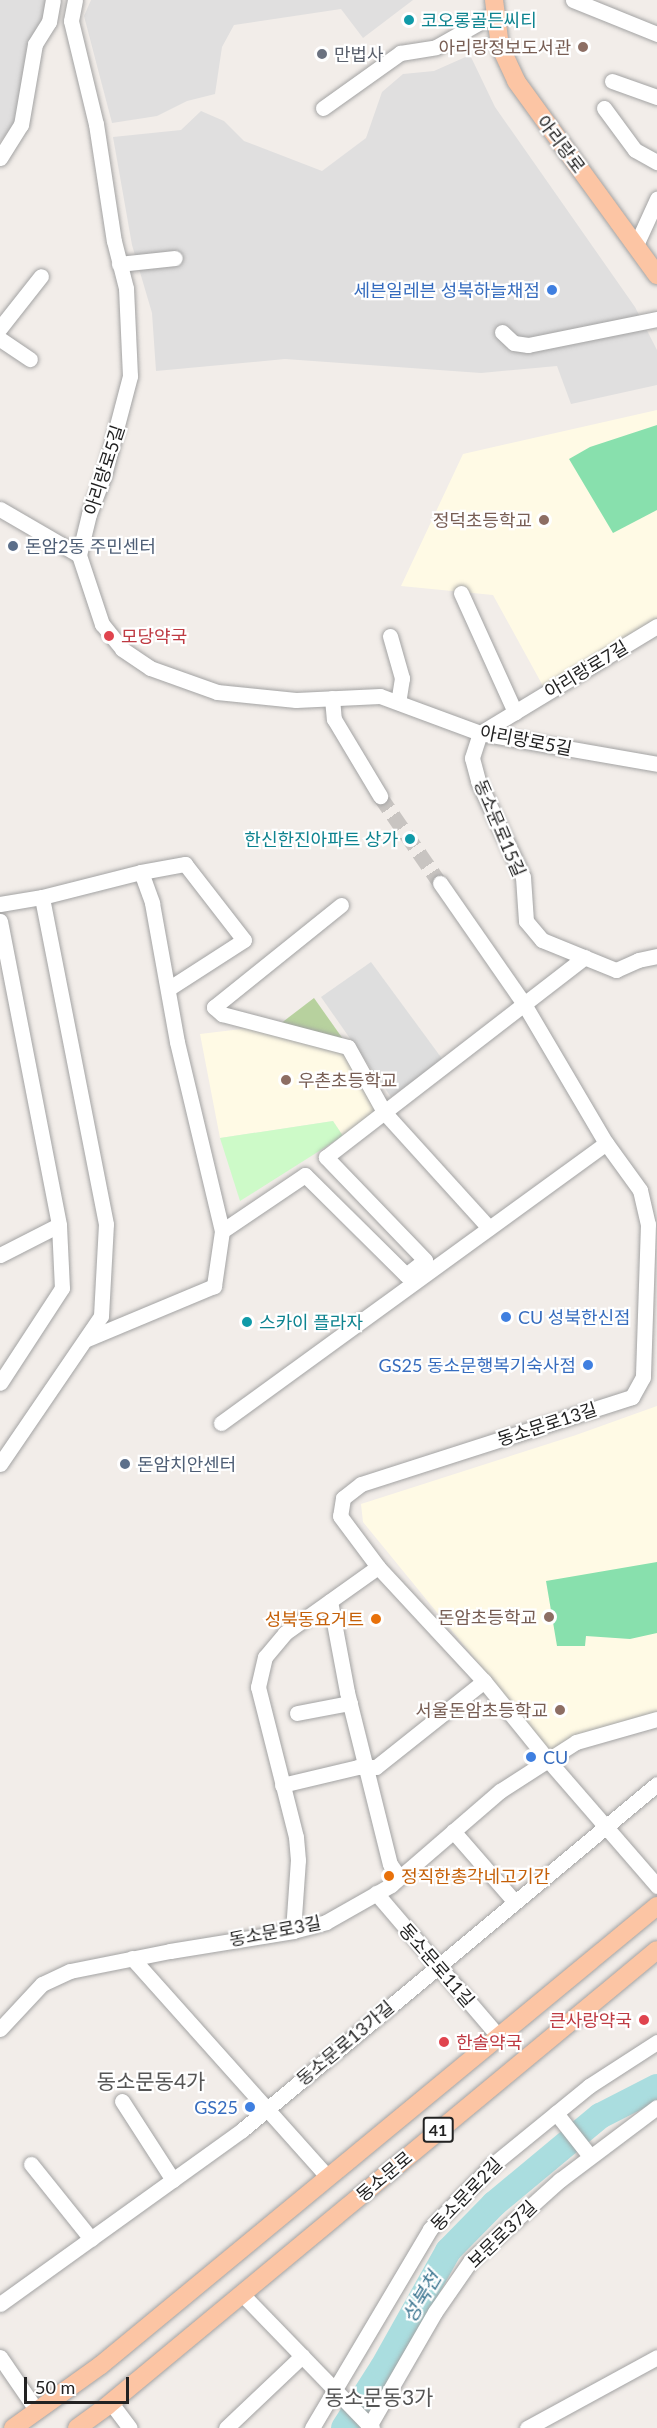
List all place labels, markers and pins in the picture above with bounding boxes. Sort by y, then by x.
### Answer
place label: 코오롱골든씨티 [421,9,537,31]
marker: 코오롱골든씨티 [402,13,416,27]
place label: 아리랑정보도서관 [439,36,571,58]
marker: 아리랑정보도서관 [576,40,590,54]
place label: 만법사 [334,43,384,65]
marker: 만법사 [315,47,329,61]
place label: 세븐일레븐 성북하늘채점 [353,279,540,301]
marker: 세븐일레븐 성북하늘채점 [545,283,559,297]
place label: 정덕초등학교 [433,509,532,531]
marker: 정덕초등학교 [537,513,551,527]
place label: 돈암2동 주민센터 [25,535,156,557]
marker: 돈암2동 주민센터 [6,539,20,553]
place label: 모당약국 [121,625,187,647]
marker: 모당약국 [102,629,116,643]
place label: 한신한진아파트 상가 [244,828,398,850]
marker: 한신한진아파트 상가 [403,832,417,846]
place label: 우촌초등학교 [298,1069,397,1091]
marker: 우촌초등학교 [279,1073,293,1087]
place label: CU 성북한신점 [518,1306,631,1328]
marker: CU 성북한신점 [499,1310,513,1324]
place label: 스카이 플라자 [259,1311,363,1333]
marker: 스카이 플라자 [240,1315,254,1329]
place label: GS25 동소문행복기숙사점 [379,1354,576,1376]
marker: GS25 동소문행복기숙사점 [581,1358,595,1372]
place label: 돈암치안센터 [137,1453,236,1475]
marker: 돈암치안센터 [118,1457,132,1471]
place label: 돈암초등학교 [438,1606,537,1628]
place label: 성북동요거트 [265,1608,364,1630]
marker: 돈암초등학교 [542,1610,556,1624]
marker: 성북동요거트 [369,1612,383,1626]
place label: 서울돈암초등학교 [416,1699,548,1721]
marker: 서울돈암초등학교 [553,1703,567,1717]
place label: CU [543,1746,568,1768]
marker: CU [524,1750,538,1764]
place label: 정직한총각네고기간 [401,1865,550,1887]
marker: 정직한총각네고기간 [382,1869,396,1883]
place label: 큰사랑약국 [549,2009,632,2031]
marker: 큰사랑약국 [637,2013,651,2027]
place label: 한솔약국 [456,2031,522,2053]
marker: 한솔약국 [437,2035,451,2049]
place label: GS25 [194,2096,238,2118]
marker: GS25 [243,2100,257,2114]

